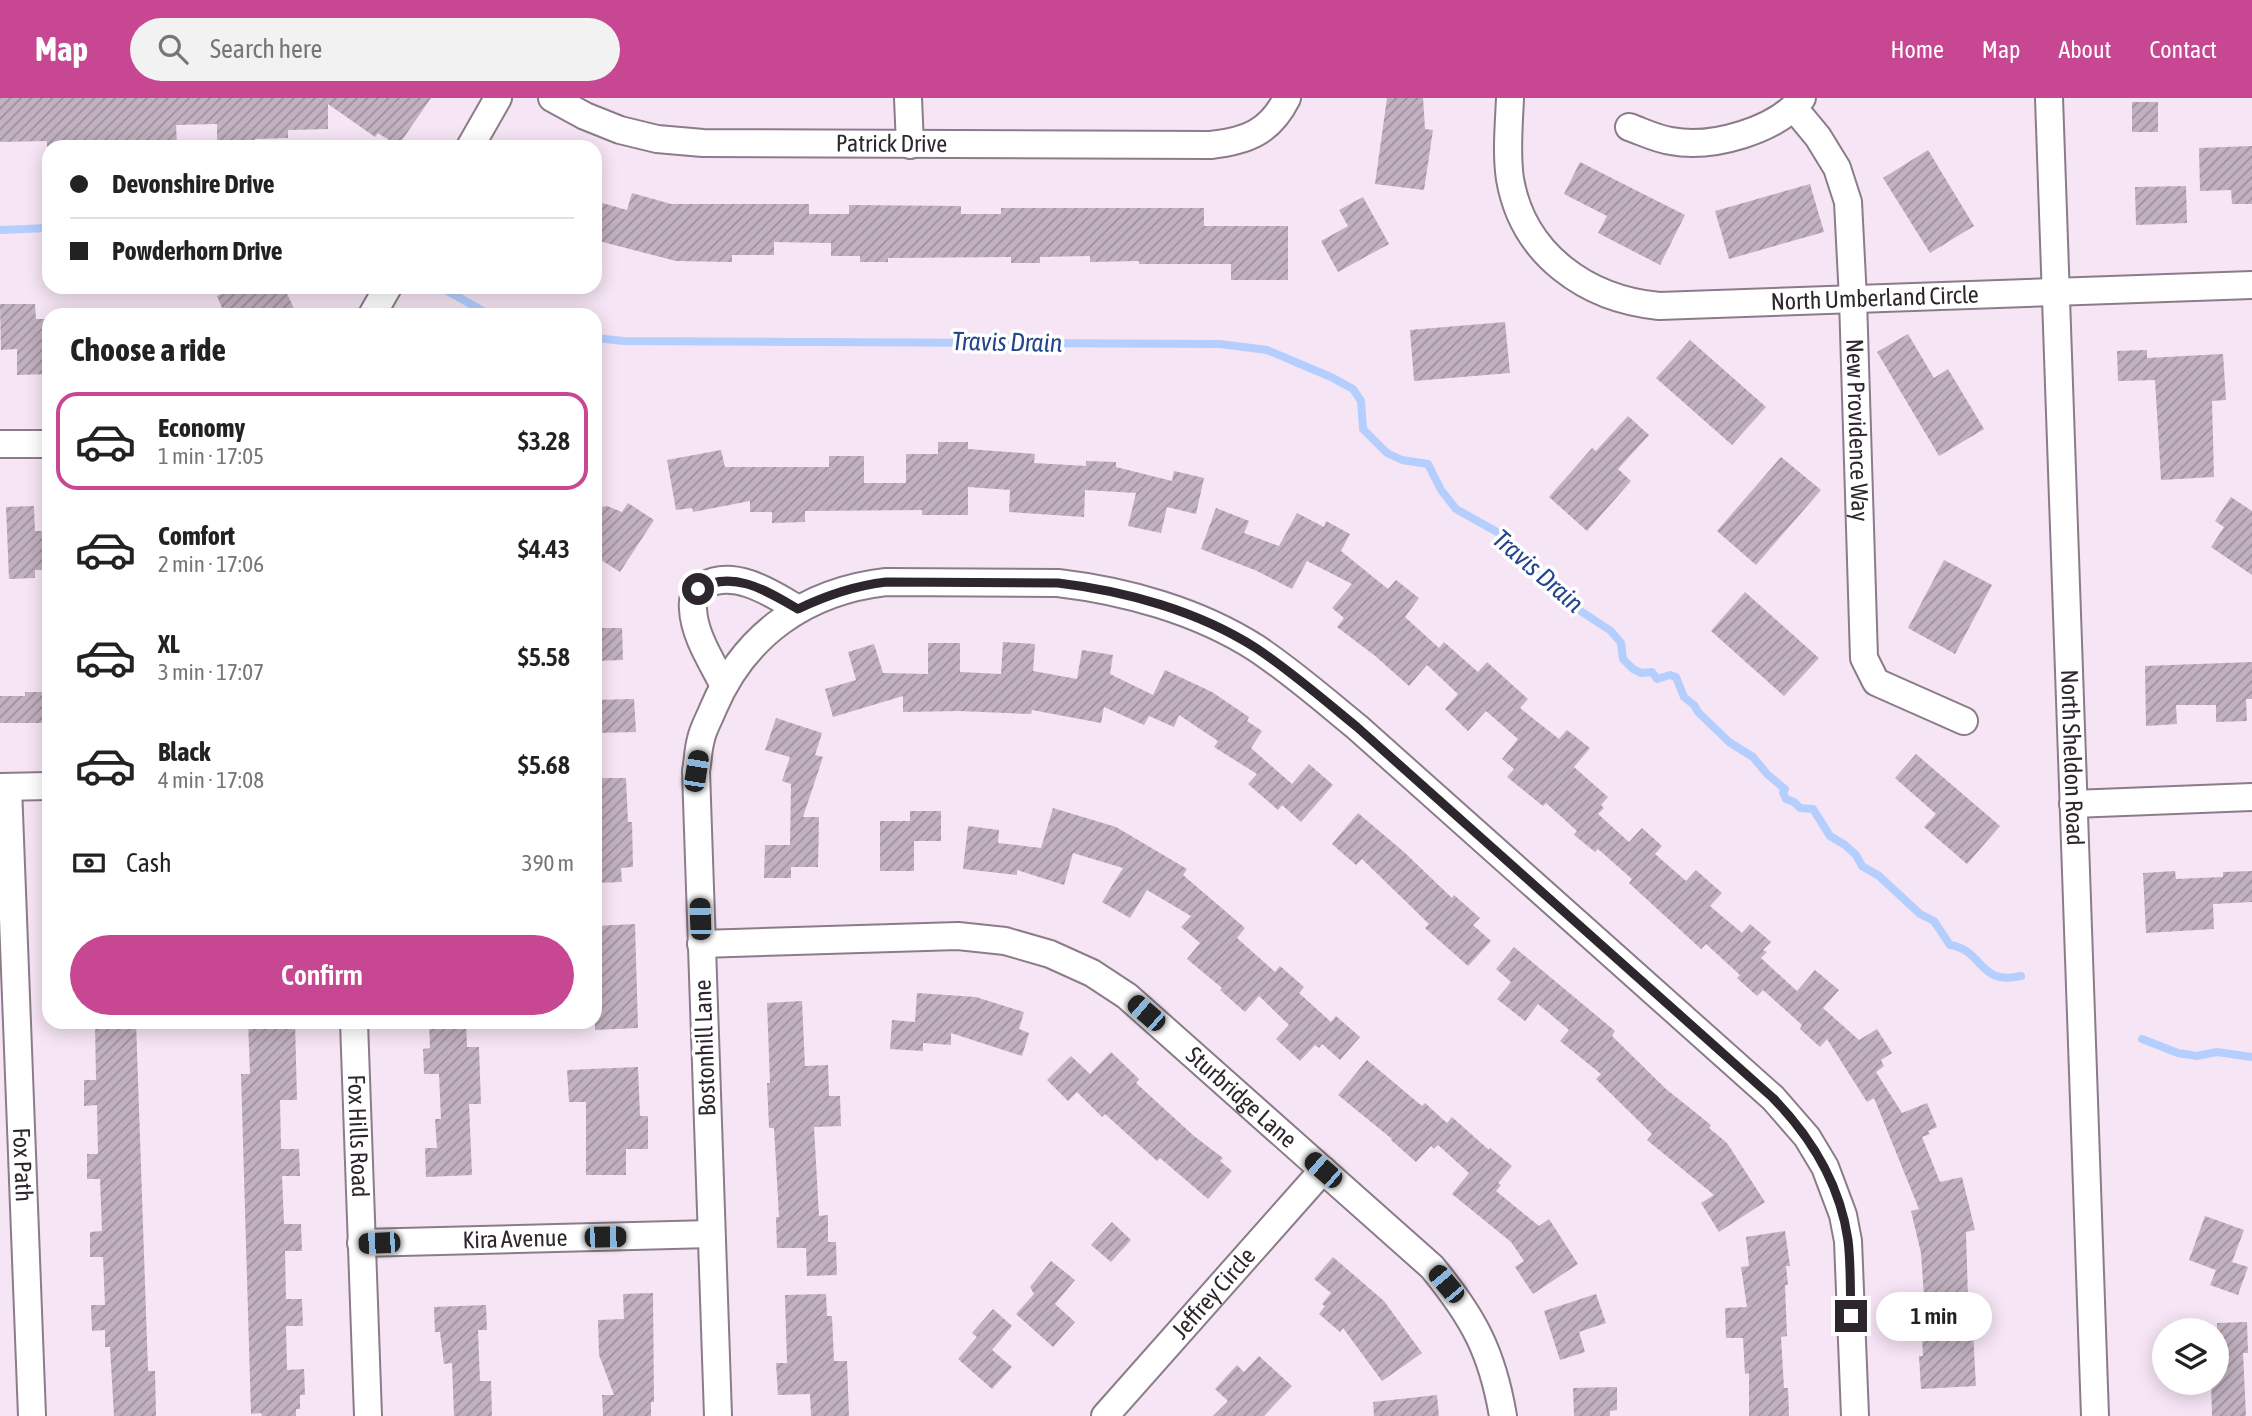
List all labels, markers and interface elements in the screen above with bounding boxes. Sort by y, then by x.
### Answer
search box [130,18,620,81]
text: Map [35,30,88,68]
icon: search [154,30,192,68]
text: Search here [210,34,322,64]
text: Home [1890,36,1944,63]
text: Map [1982,36,2020,63]
text: About [2058,36,2111,63]
text: Contact [2149,36,2217,63]
street label: Patrick Drive [836,130,947,157]
text: Devonshire Drive [112,169,275,199]
text: Powderhorn Drive [112,236,283,266]
street label: North Umberland Circle [1770,281,1979,315]
water label: Travis Drain [952,326,1063,358]
text: Choose a ride [70,331,226,368]
street label: New Providence Way [1841,338,1874,522]
icon: car [74,410,137,473]
text: Economy [158,413,245,443]
text: $3.28 [518,426,570,456]
text: 1 min · 17:05 [158,443,264,469]
icon: car [74,518,137,581]
text: Comfort [158,521,235,551]
water label: Travis Drain [1486,523,1590,619]
text: $4.43 [518,534,570,564]
text: 2 min · 17:06 [158,551,264,577]
route start [682,573,714,605]
icon: car [74,626,137,689]
text: XL [158,629,180,659]
text: $5.58 [518,642,570,672]
text: 3 min · 17:07 [158,659,264,685]
street label: North Sheldon Road [2056,669,2089,846]
icon: car [74,734,137,797]
text: Black [158,737,210,767]
car [683,749,710,793]
text: $5.68 [518,750,570,780]
text: 4 min · 17:08 [158,767,264,793]
icon: cash [70,844,108,882]
text: Cash [126,848,172,878]
text: 390 m [522,850,574,876]
car [689,898,712,940]
button: Confirm [70,935,574,1015]
street label: Bostonhill Lane [689,979,720,1117]
car [1124,991,1169,1035]
street label: Sturbridge Lane [1181,1041,1302,1153]
street label: Fox Hills Road [343,1074,374,1198]
street label: Fox Path [8,1127,38,1202]
car [1301,1148,1346,1192]
street label: Kira Avenue [462,1224,568,1253]
car [584,1226,627,1248]
car [358,1232,401,1254]
street label: Jeffrey Circle [1166,1242,1261,1344]
car [1425,1261,1468,1307]
callout: 1 min [1876,1292,1991,1340]
route end [1835,1300,1867,1332]
text: 1 min [1911,1303,1957,1329]
map controls [2152,1318,2229,1395]
button: layers [2152,1318,2229,1395]

